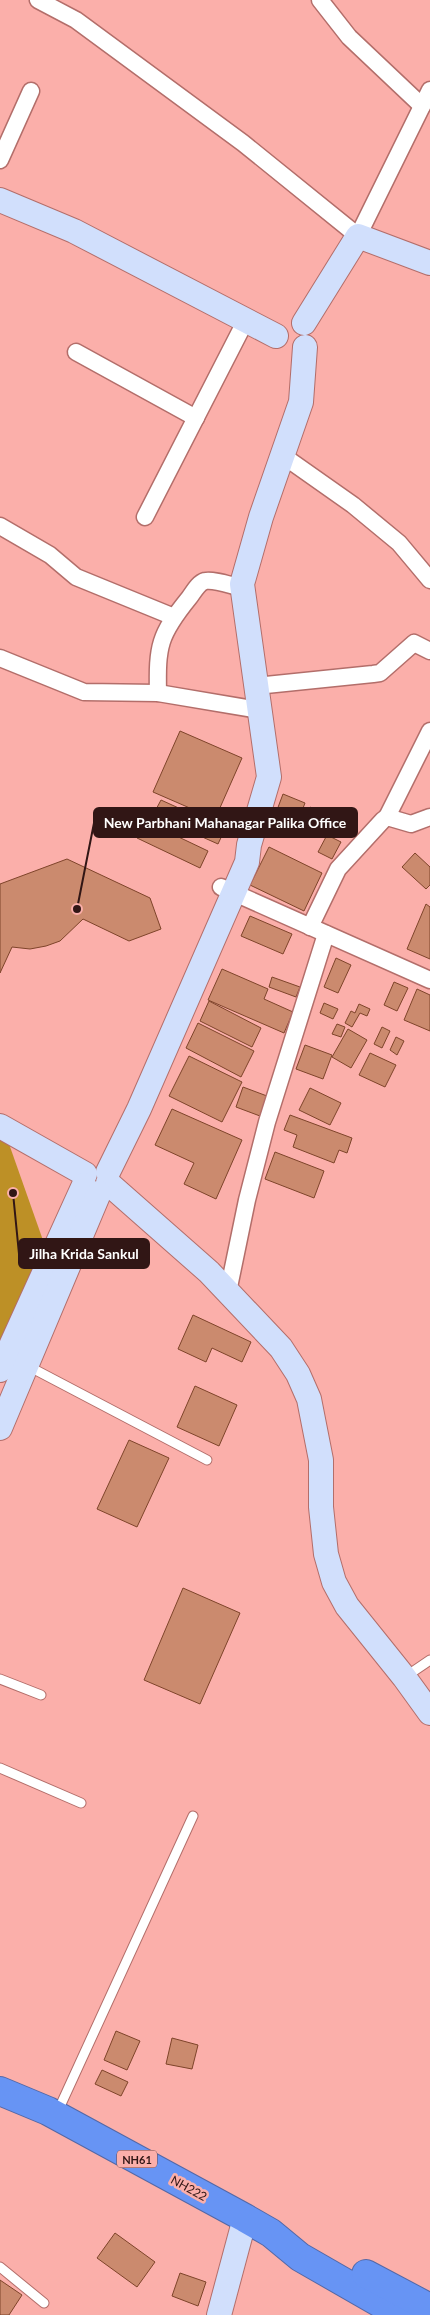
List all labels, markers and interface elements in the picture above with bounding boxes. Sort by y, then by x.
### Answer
callout: New Parbhani Mahanagar Palika Office [94,808,357,837]
text: New Parbhani Mahanagar Palika Office [104,814,347,831]
callout: Jilha Krida Sankul [19,1239,149,1268]
text: Jilha Krida Sankul [29,1245,139,1262]
road number: NH61 [117,2150,157,2168]
street label: NH222 [168,2172,210,2204]

